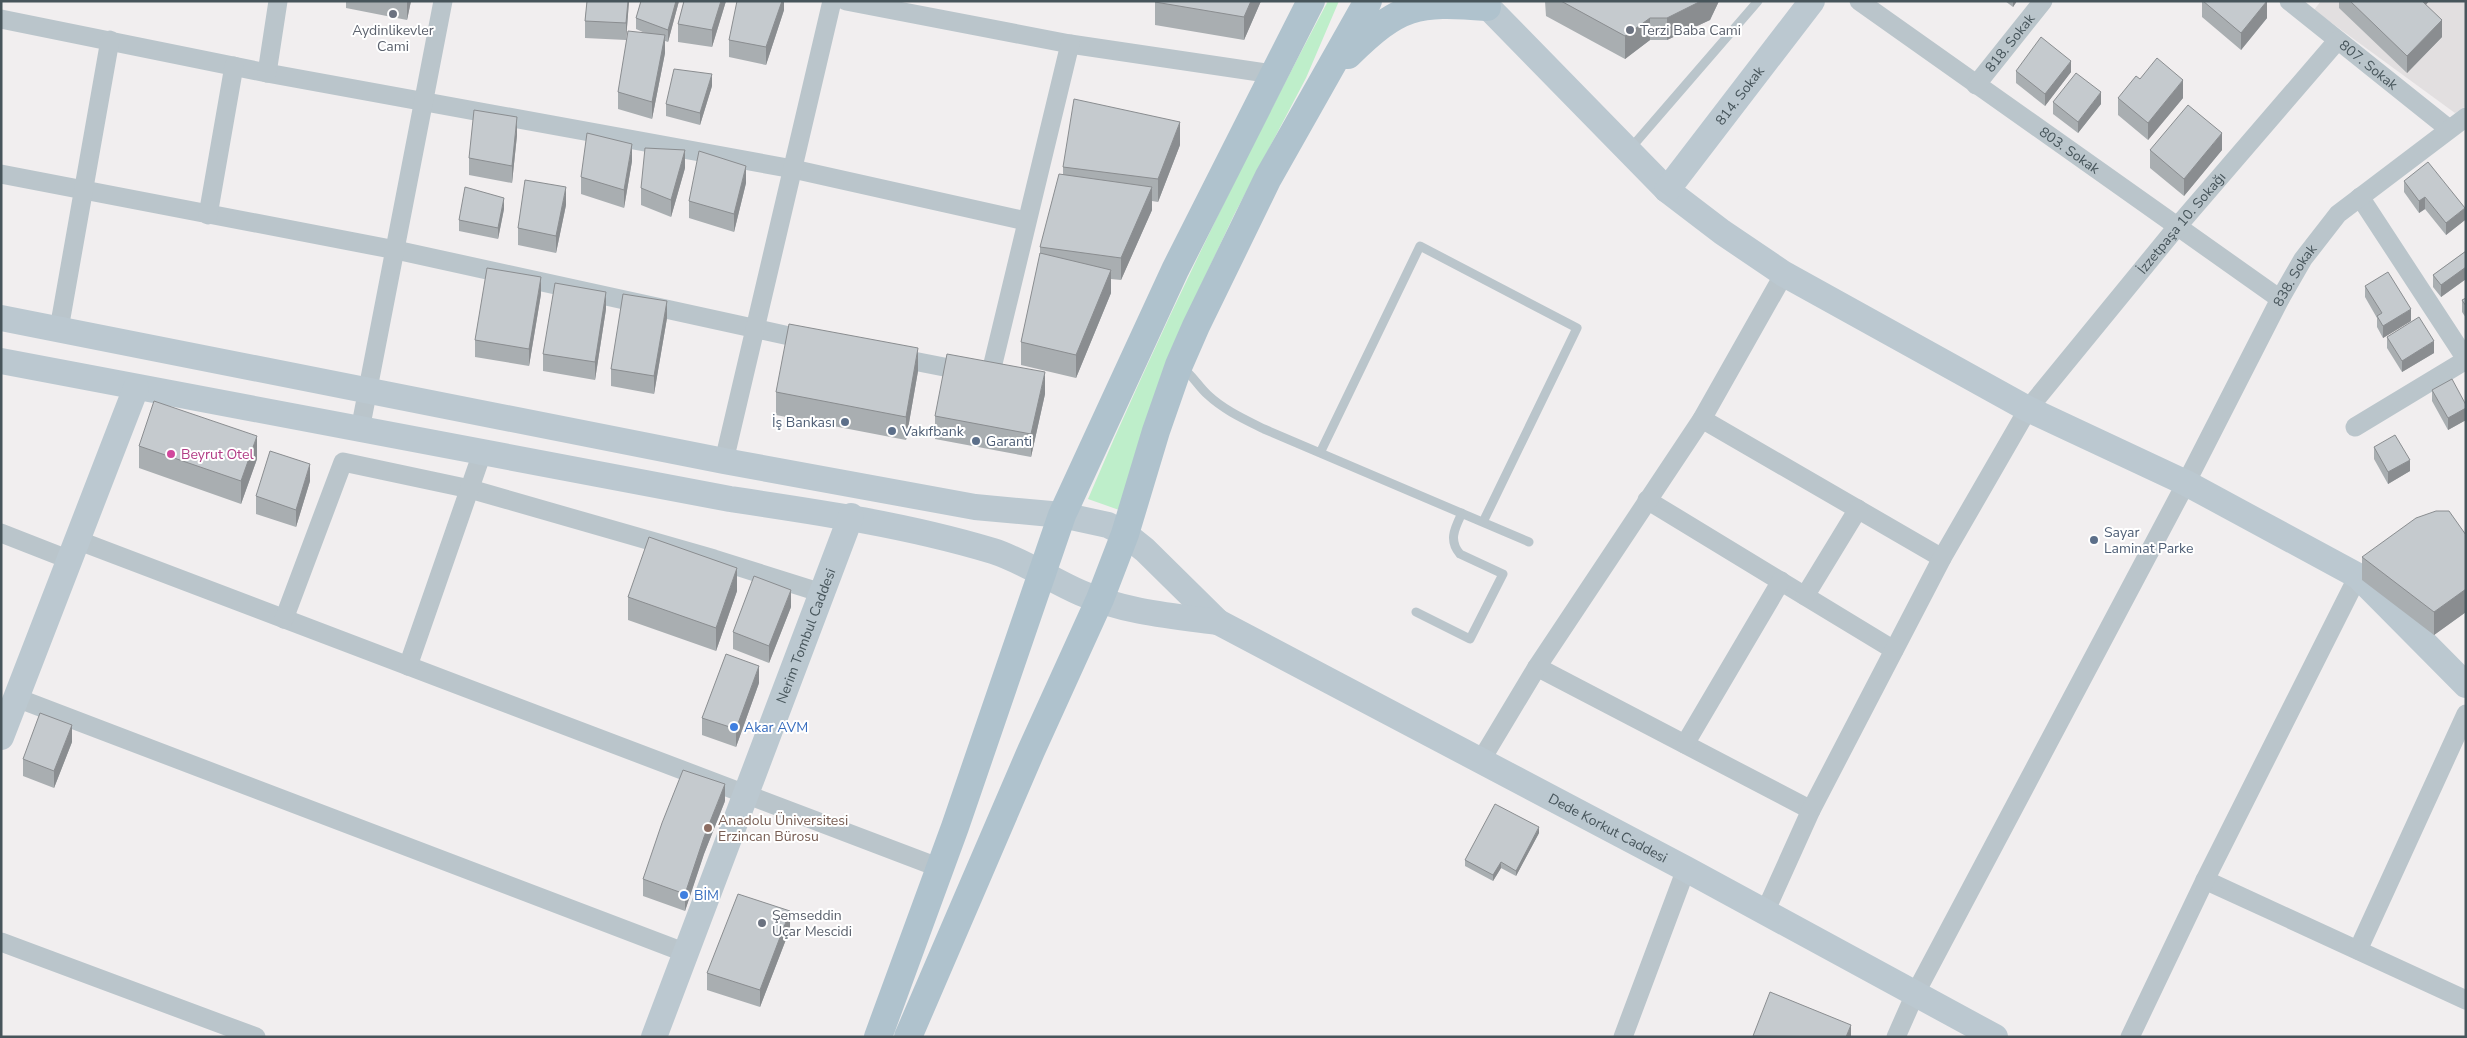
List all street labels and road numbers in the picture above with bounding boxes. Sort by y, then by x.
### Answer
street label: 818. Sokak [1980,9,2039,76]
street label: 807. Sokak [2335,35,2403,95]
street label: 814. Sokak [1711,61,1769,129]
street label: 803. Sokak [2036,122,2104,179]
street label: İzzetpaşa 10. Sokağı [2133,168,2230,278]
street label: 838. Sokak [2268,239,2321,310]
street label: Nerim Tombul Caddesi [772,565,840,706]
street label: Dede Korkut Caddesi [1545,789,1671,867]

